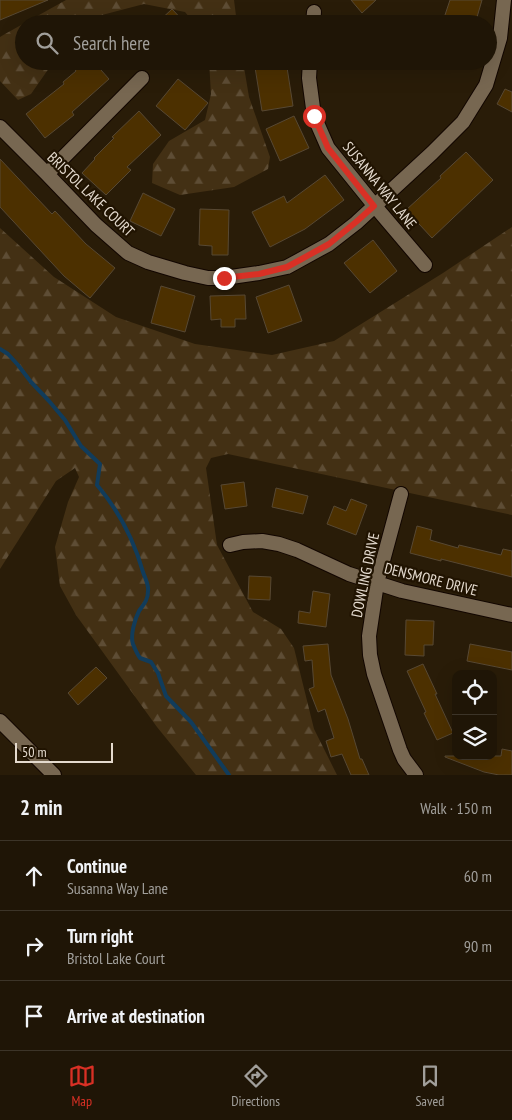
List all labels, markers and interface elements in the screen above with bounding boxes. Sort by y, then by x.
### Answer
search box [15,15,497,70]
icon: search [33,29,61,57]
text: Search here [73,31,150,55]
route start [303,105,326,128]
street label: SUSANNA WAY LANE [339,137,421,233]
street label: BRISTOL LAKE COURT [44,148,139,241]
route end [213,267,236,290]
street label: DOWLING DRIVE [347,531,383,619]
street label: DENSMORE DRIVE [382,558,480,600]
map controls [452,670,497,760]
button: locate [452,670,497,715]
button: layers [452,715,497,760]
scale bar [15,740,112,763]
text: 50 m [22,743,47,761]
text: 2 min [20,794,62,821]
text: Walk · 150 m [420,798,492,818]
text: Continue [67,854,127,878]
icon: ahead [20,862,48,890]
text: 60 m [464,866,492,886]
text: Susanna Way Lane [67,878,168,898]
text: Turn right [67,924,133,948]
icon: right [20,932,48,960]
text: 90 m [464,936,492,956]
text: Bristol Lake Court [67,948,165,968]
icon: arrive [20,1002,48,1030]
text: Arrive at destination [67,1004,205,1028]
tab: Map [68,1062,96,1110]
tab: Directions [231,1062,280,1110]
tab: Saved [415,1062,444,1110]

